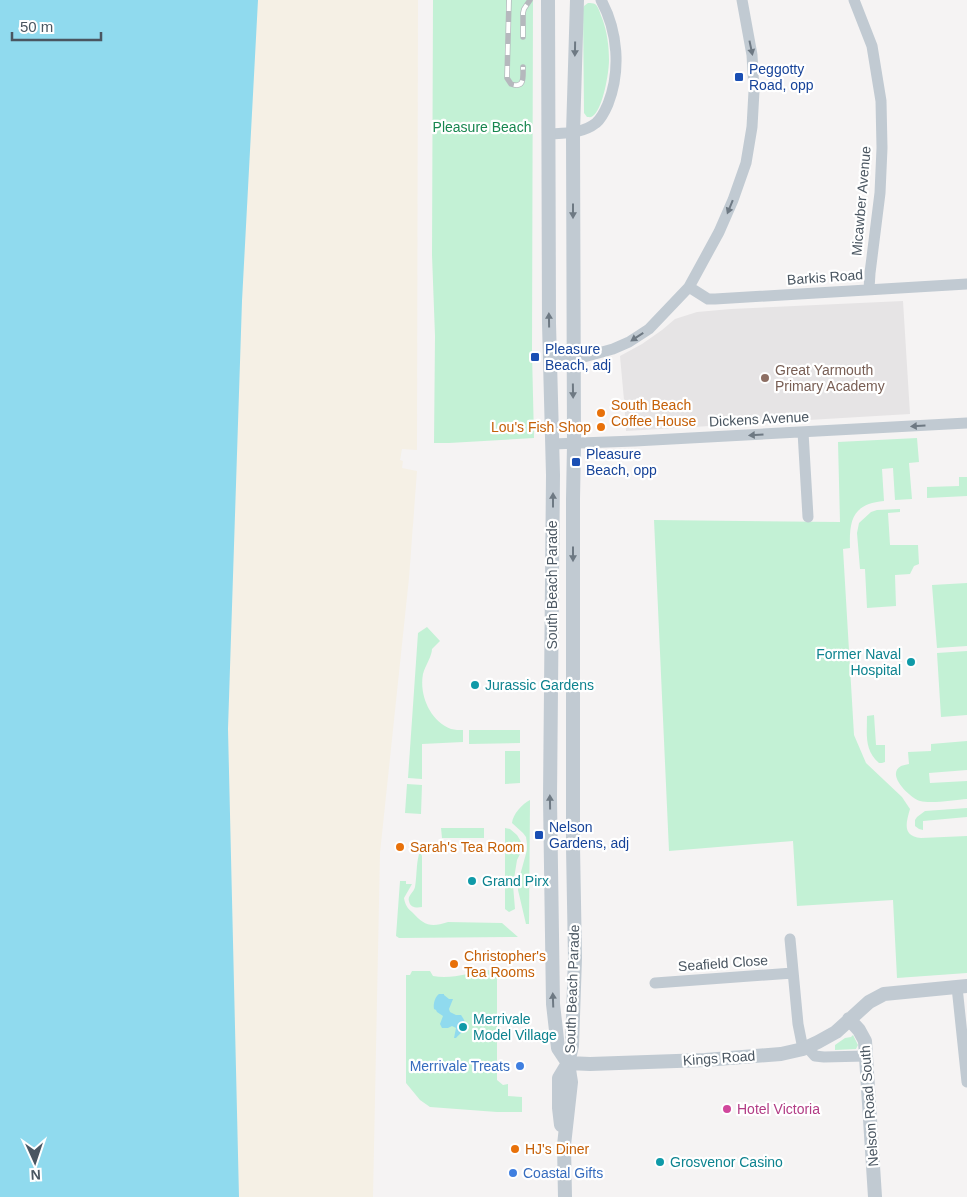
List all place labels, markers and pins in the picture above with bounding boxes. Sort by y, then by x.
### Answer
place label: Peggotty Road, opp [749,61,814,93]
marker: Peggotty Road, opp [733,71,745,83]
place label: Pleasure Beach, adj [545,341,611,373]
marker: Pleasure Beach, adj [529,351,541,363]
place label: Great Yarmouth Primary Academy [775,362,885,394]
marker: Great Yarmouth Primary Academy [759,372,771,384]
place label: South Beach Coffee House [611,397,697,429]
marker: South Beach Coffee House [595,407,607,419]
place label: Lou's Fish Shop [491,419,591,435]
marker: Lou's Fish Shop [595,421,607,433]
place label: Pleasure Beach, opp [586,446,657,478]
marker: Pleasure Beach, opp [570,456,582,468]
place label: Former Naval Hospital [816,646,901,678]
marker: Former Naval Hospital [905,656,917,668]
place label: Jurassic Gardens [485,677,594,693]
marker: Jurassic Gardens [469,679,481,691]
place label: Nelson Gardens, adj [549,819,629,851]
marker: Nelson Gardens, adj [533,829,545,841]
place label: Sarah's Tea Room [410,839,524,855]
marker: Sarah's Tea Room [394,841,406,853]
place label: Grand Pirx [482,873,549,889]
marker: Grand Pirx [466,875,478,887]
place label: Christopher's Tea Rooms [464,948,546,980]
marker: Christopher's Tea Rooms [448,958,460,970]
place label: Merrivale Model Village [473,1011,557,1043]
marker: Merrivale Model Village [457,1021,469,1033]
place label: Merrivale Treats [410,1058,510,1074]
marker: Merrivale Treats [514,1060,526,1072]
place label: Hotel Victoria [737,1101,820,1117]
marker: Hotel Victoria [721,1103,733,1115]
place label: HJ's Diner [525,1141,589,1157]
marker: HJ's Diner [509,1143,521,1155]
place label: Grosvenor Casino [670,1154,783,1170]
marker: Grosvenor Casino [654,1156,666,1168]
place label: Coastal Gifts [523,1165,603,1181]
marker: Coastal Gifts [507,1167,519,1179]

